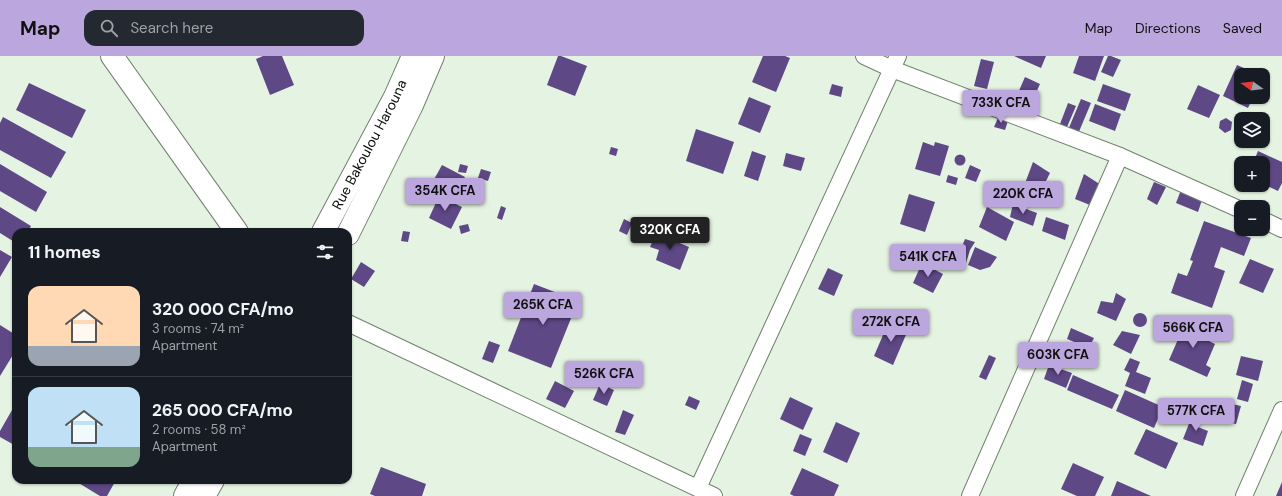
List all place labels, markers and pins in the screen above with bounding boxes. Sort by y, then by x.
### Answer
pin: 733K CFA [960,90,1042,124]
pin: 354K CFA [404,178,486,212]
pin: 220K CFA [982,181,1064,215]
pin: 320K CFA [629,217,711,251]
pin: 541K CFA [887,244,969,278]
pin: 265K CFA [502,292,584,326]
pin: 272K CFA [850,309,932,343]
pin: 566K CFA [1152,315,1234,349]
pin: 603K CFA [1017,342,1099,376]
pin: 526K CFA [563,361,645,395]
pin: 577K CFA [1155,398,1237,432]

